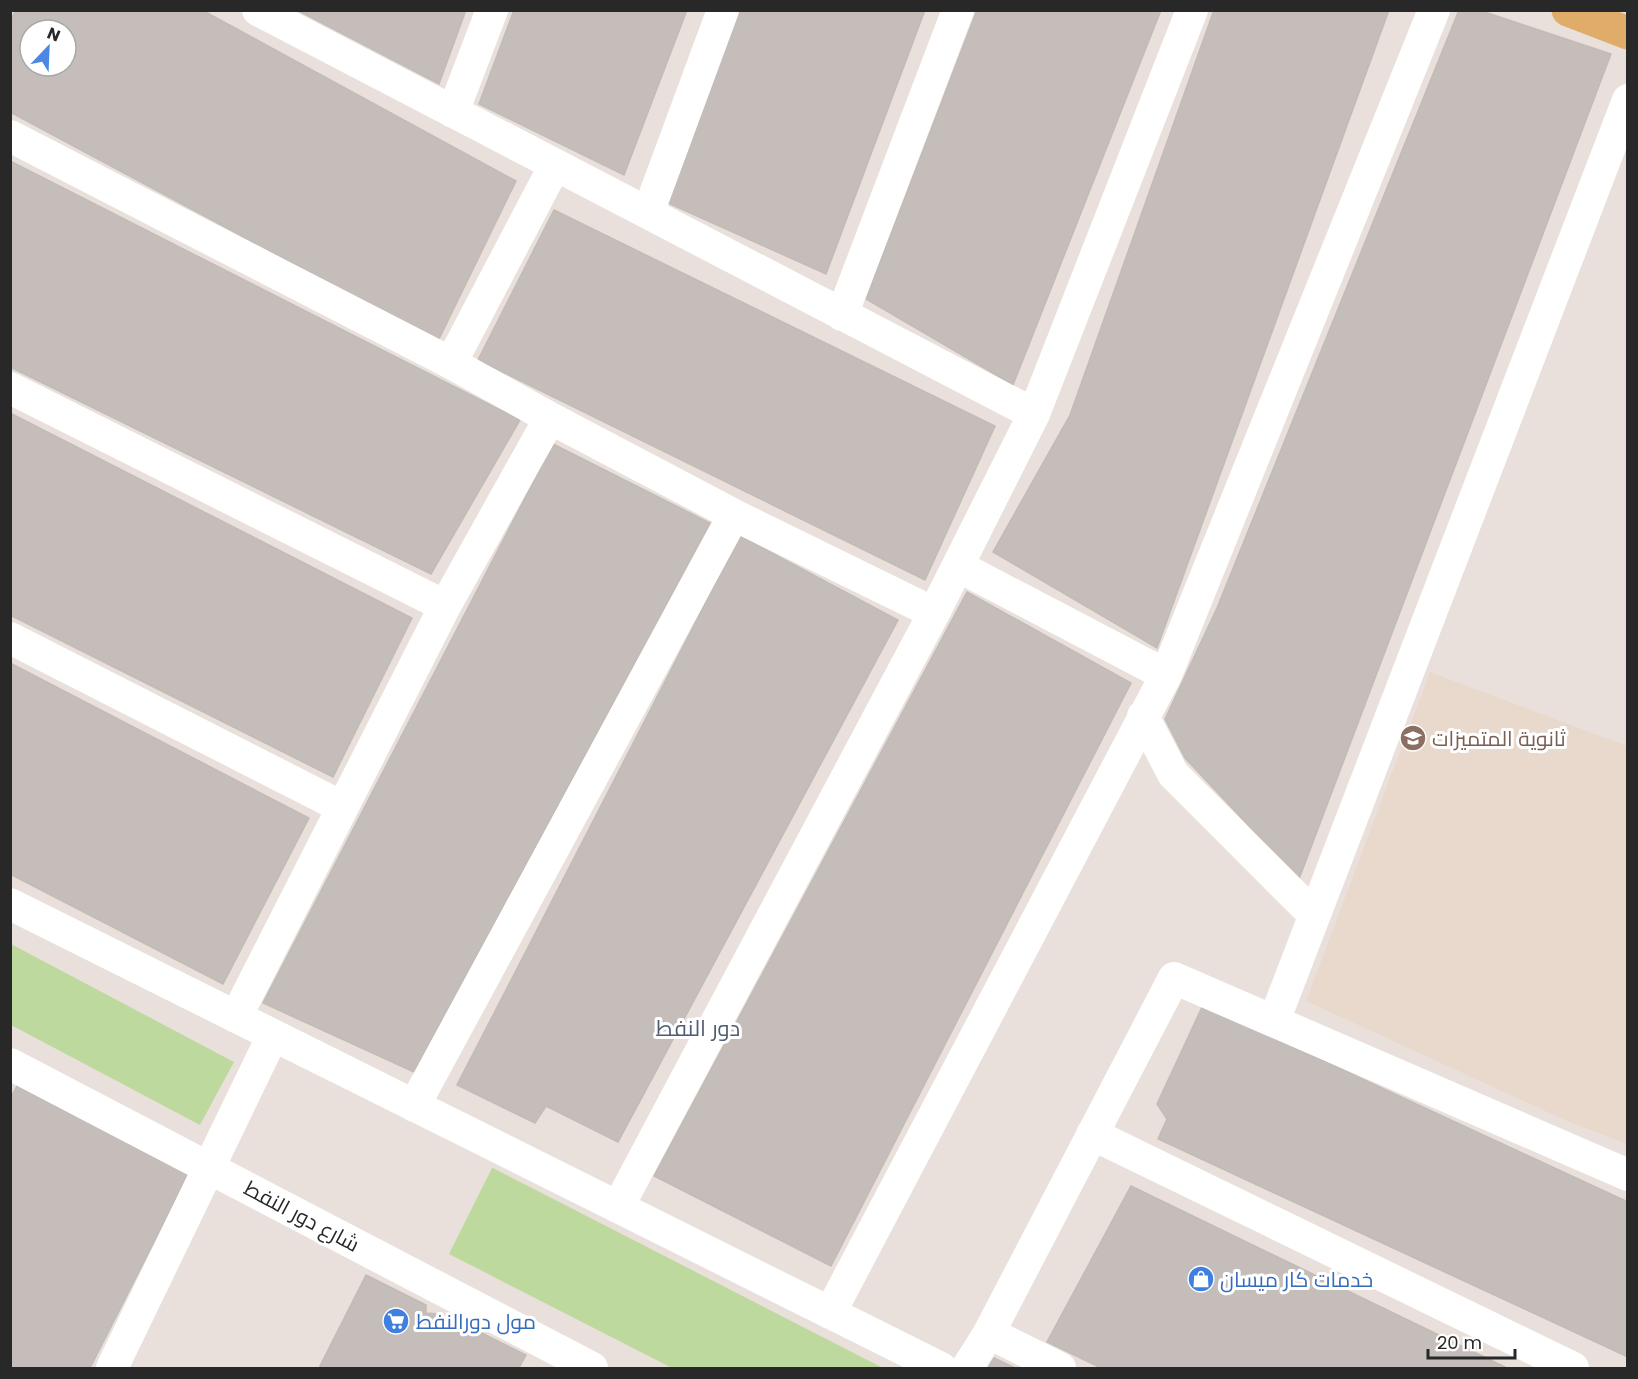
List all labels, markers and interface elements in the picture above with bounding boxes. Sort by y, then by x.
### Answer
north arrow [18,18,78,78]
text: N [44,22,64,48]
school or university icon: ثانوية المتميزات [1398,723,1428,753]
place label: ثانوية المتميزات [1432,724,1566,753]
district label: دور النفط [656,1013,740,1044]
street label: شارع دور النفط [239,1173,365,1259]
shop icon: خدمات كار ميسان [1186,1264,1216,1294]
place label: خدمات كار ميسان [1220,1265,1373,1294]
supermarket icon: مول دورالنفط [381,1306,411,1336]
place label: مول دورالنفط [416,1307,536,1336]
scale bar [1428,1322,1515,1360]
text: 20 m [1437,1330,1482,1355]

